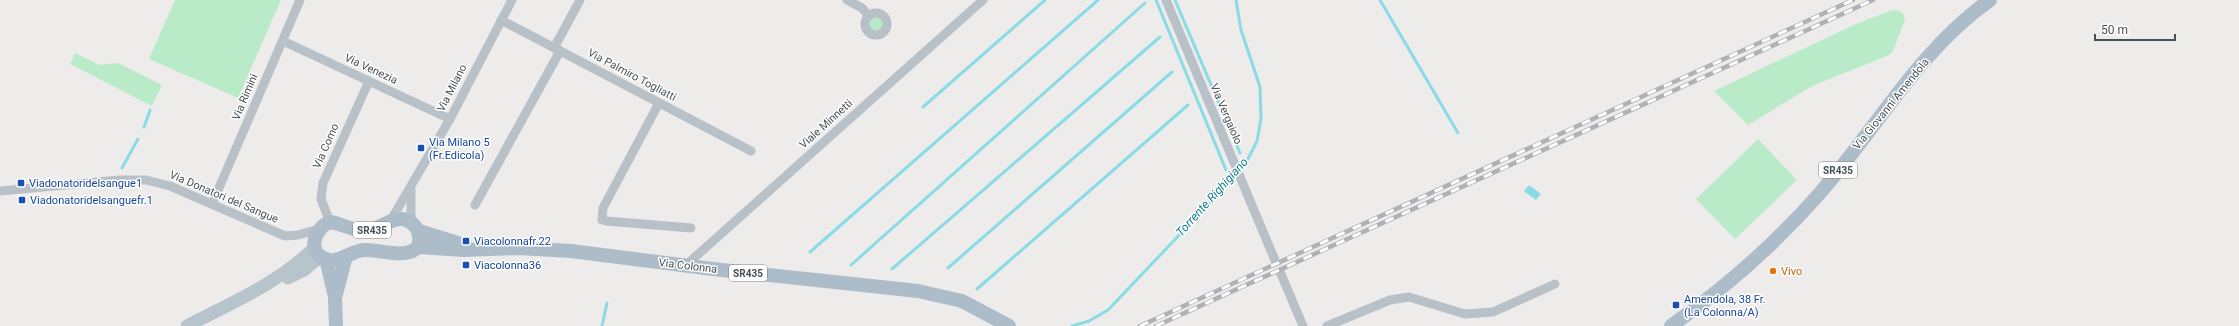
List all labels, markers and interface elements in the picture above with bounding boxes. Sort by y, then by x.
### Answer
scale bar [2095,16,2175,42]
text: 50 m [2101,23,2128,37]
street label: Via Palmiro Togliatti [586,46,678,104]
street label: Via Venezia [342,51,400,87]
street label: Via Giovanni Amendola [1850,56,1932,152]
street label: Via Milano [434,62,470,114]
street label: Via Rimini [229,72,261,122]
street label: Via Vergaiolo [1207,82,1245,146]
street label: Viale Minnetti [797,97,855,151]
street label: Via Como [310,122,342,170]
place label: Via Milano 5 (Fr.Edicola) [429,136,490,162]
marker: Via Milano 5 (Fr.Edicola) [416,143,426,153]
water label: Torrente Righigiano [1173,155,1251,239]
road number: SR435 [1819,162,1857,178]
street label: Via Donatori del Sangue [168,168,281,226]
place label: Viadonatoridelsangue1 [29,177,142,190]
marker: Viadonatoridelsangue1 [16,178,26,188]
place label: Viadonatoridelsanguefr.1 [30,194,153,207]
marker: Viadonatoridelsanguefr.1 [17,195,27,205]
road number: SR435 [353,222,391,238]
place label: Viacolonnafr.22 [474,235,551,248]
marker: Viacolonnafr.22 [461,236,471,246]
street label: Via Colonna [658,256,718,276]
place label: Viacolonna36 [474,259,541,272]
marker: Viacolonna36 [461,260,471,270]
road number: SR435 [729,265,767,281]
place label: Vivo [1781,265,1802,278]
marker: Vivo [1768,266,1778,276]
place label: Amendola, 38 Fr. (La Colonna/A) [1684,293,1766,319]
marker: Amendola, 38 Fr. (La Colonna/A) [1671,300,1681,310]

